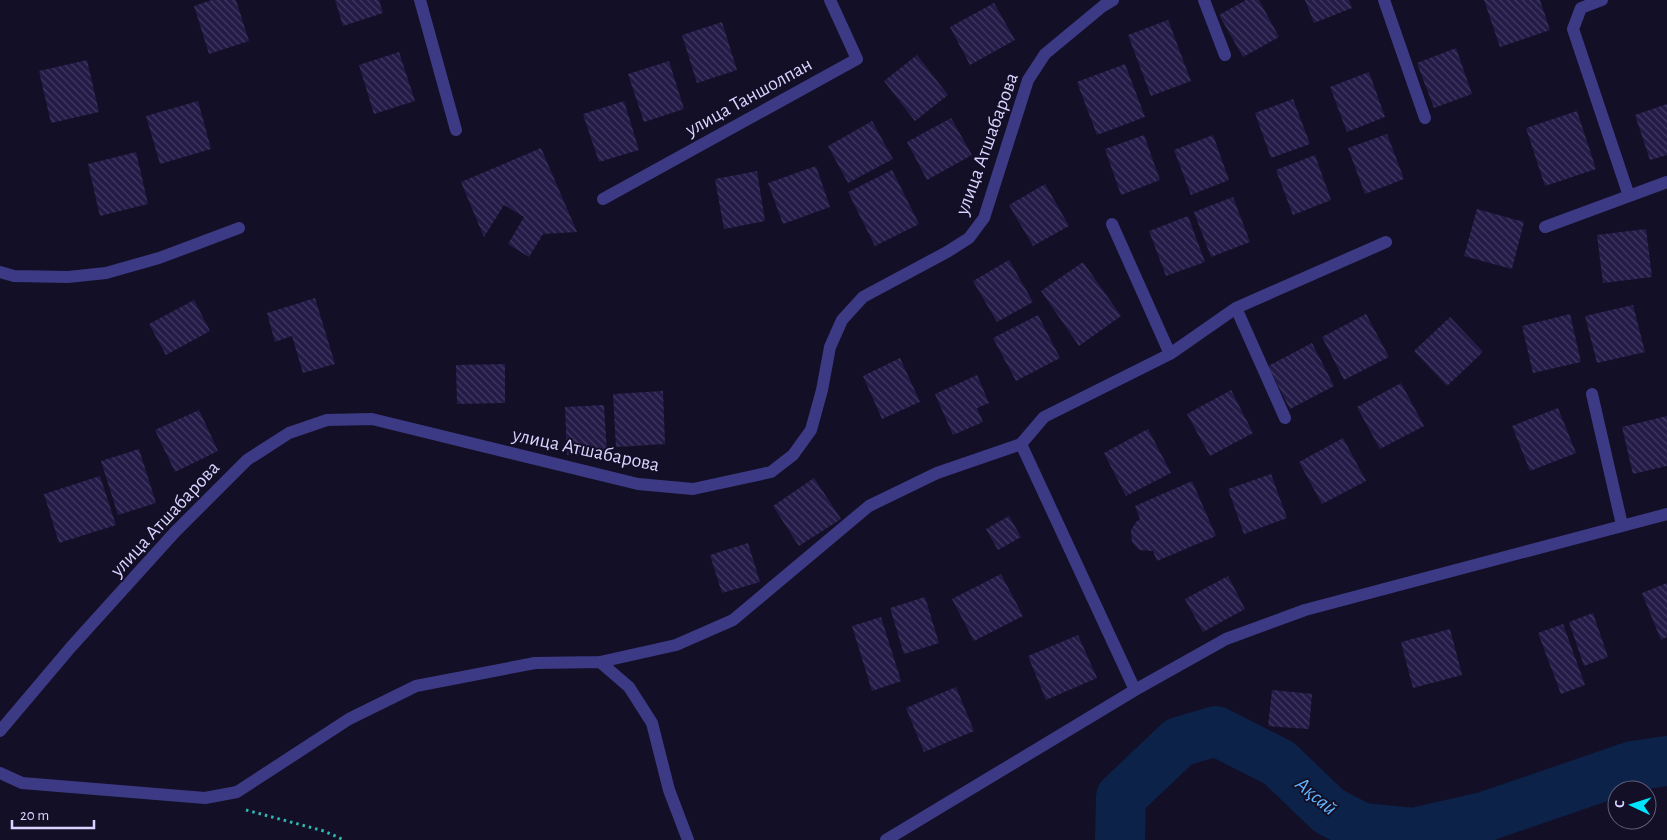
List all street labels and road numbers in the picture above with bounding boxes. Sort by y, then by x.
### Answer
street label: улица Таншолпан [681,54,816,140]
street label: улица Атшабарова [952,70,1022,219]
street label: улица Атшабарова [510,424,661,475]
street label: улица Атшабарова [106,457,223,581]

